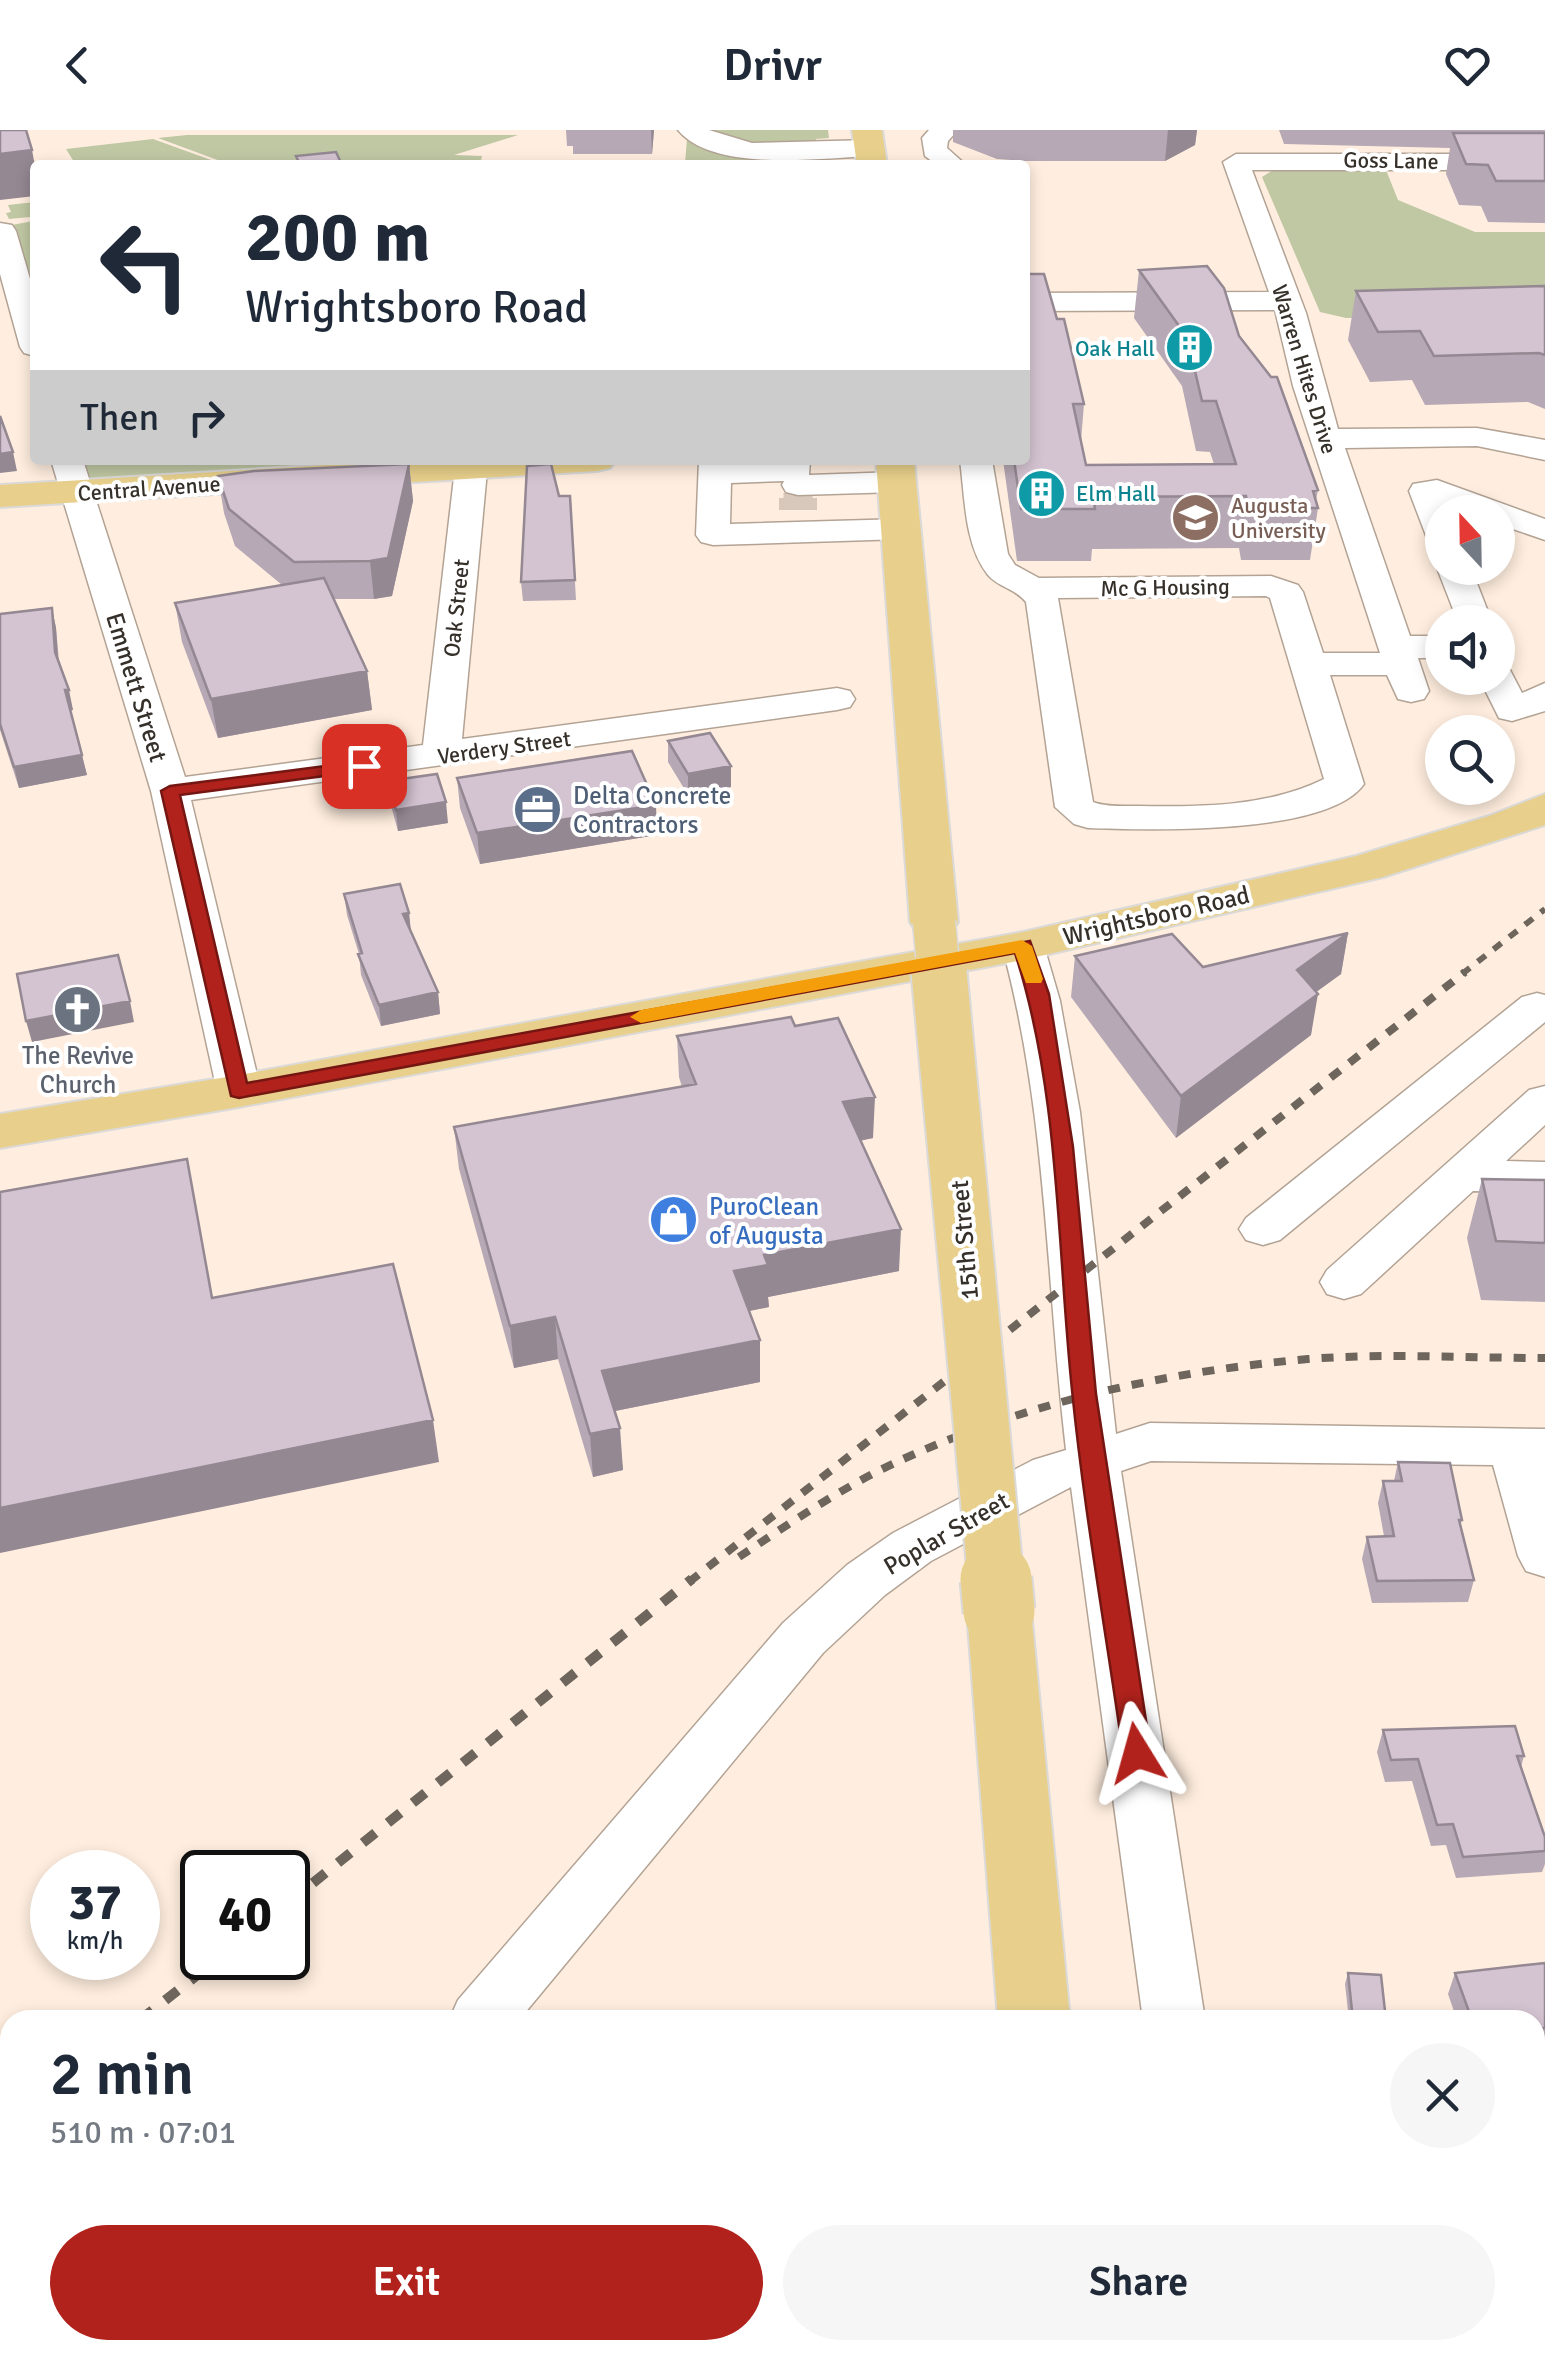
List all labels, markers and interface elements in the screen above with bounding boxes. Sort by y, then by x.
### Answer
icon: back [50,38,105,93]
text: Drivr [723,38,822,93]
icon: heart [1440,38,1495,93]
street label: Goss Lane [1343,146,1439,175]
text: 200 m [245,194,430,280]
icon: left [80,200,210,330]
text: Wrightsboro Road [245,280,588,335]
street label: Warren Hites Drive [1266,281,1343,457]
building icon: Oak Hall [1164,322,1216,374]
place label: Oak Hall [1075,335,1155,362]
icon: right [179,390,234,445]
text: Then [80,394,159,441]
building icon: Elm Hall [1015,467,1067,519]
street label: Central Avenue [77,470,221,507]
place label: Elm Hall [1076,480,1156,507]
school or university icon: Augusta University [1170,492,1222,544]
place label: Augusta University [1231,492,1327,544]
north arrow [1425,495,1515,585]
map controls [1425,495,1515,805]
street label: Oak Street [438,557,475,658]
street label: Mc G Housing [1100,573,1230,602]
button: sound [1425,605,1515,695]
street label: Emmett Street [99,609,174,766]
button: search [1425,715,1515,805]
pin [322,724,407,809]
street label: Verdery Street [436,725,573,770]
icon: arrive [337,739,392,794]
place label: Delta Concrete Contractors [573,780,731,840]
office icon: Delta Concrete Contractors [512,783,564,835]
street label: Wrightsboro Road [1060,879,1252,952]
church icon: The Revive Church [52,983,104,1035]
place label: The Revive Church [22,1040,134,1100]
street label: 15th Street [944,1179,985,1301]
place label: PuroClean of Augusta [709,1191,824,1251]
shop icon: PuroClean of Augusta [648,1194,700,1246]
street label: Poplar Street [878,1485,1015,1582]
position arrow [1085,1701,1189,1805]
speed limit sign: 40 [180,1850,310,1980]
text: 37 [68,1872,122,1934]
text: km/h [67,1925,123,1956]
text: 2 min [50,2038,194,2112]
button: close [1390,2043,1495,2148]
text: 510 m · 07:01 [50,2113,236,2152]
button: Exit [50,2225,763,2340]
button: Share [783,2225,1495,2340]

